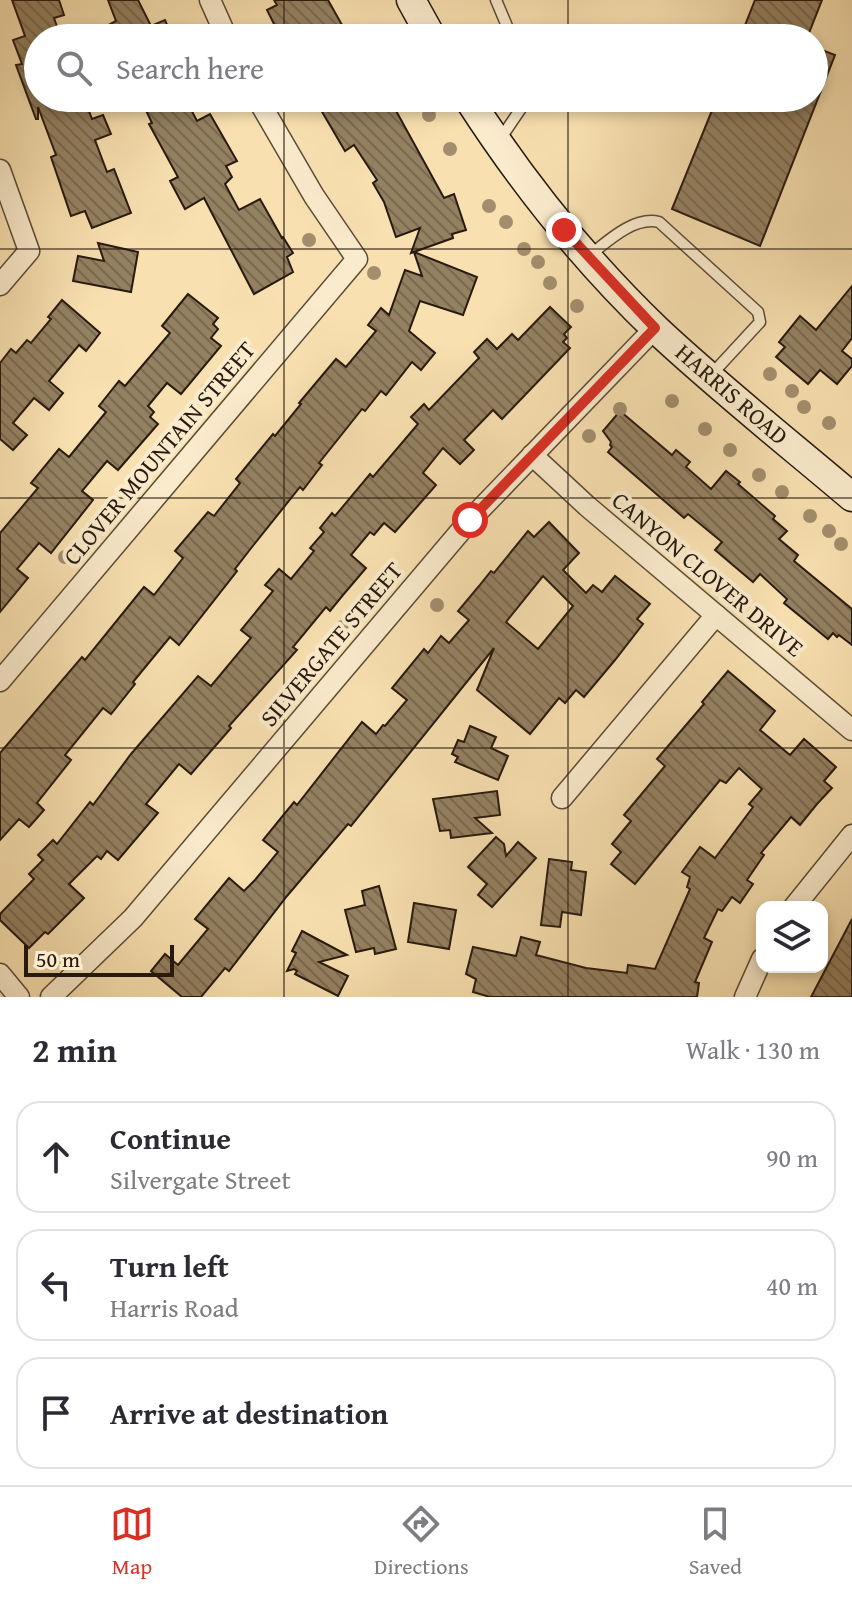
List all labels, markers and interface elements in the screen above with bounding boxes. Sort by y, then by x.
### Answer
search box [24,24,828,112]
icon: search [52,46,96,90]
text: Search here [116,46,264,90]
route end [546,212,582,248]
street label: CLOVER MOUNTAIN STREET [55,333,263,573]
street label: HARRIS ROAD [668,335,796,453]
street label: CANYON CLOVER DRIVE [605,483,811,665]
route start [452,502,488,538]
street label: SILVERGATE STREET [252,554,410,734]
map controls [756,901,828,973]
button: layers [756,901,828,973]
scale bar [24,941,174,977]
text: 50 m [36,943,80,975]
text: 2 min [32,1025,117,1074]
text: Walk · 130 m [686,1030,820,1069]
text: Continue [110,1116,231,1160]
icon: ahead [34,1135,78,1179]
text: 90 m [766,1138,818,1177]
text: Silvergate Street [110,1160,291,1199]
text: Turn left [110,1244,229,1288]
icon: left [34,1263,78,1307]
text: 40 m [766,1266,818,1305]
text: Harris Road [110,1288,239,1327]
icon: arrive [34,1391,78,1435]
text: Arrive at destination [110,1391,388,1435]
tab: Map [110,1502,154,1582]
tab: Directions [374,1502,469,1582]
tab: Saved [689,1502,742,1582]

